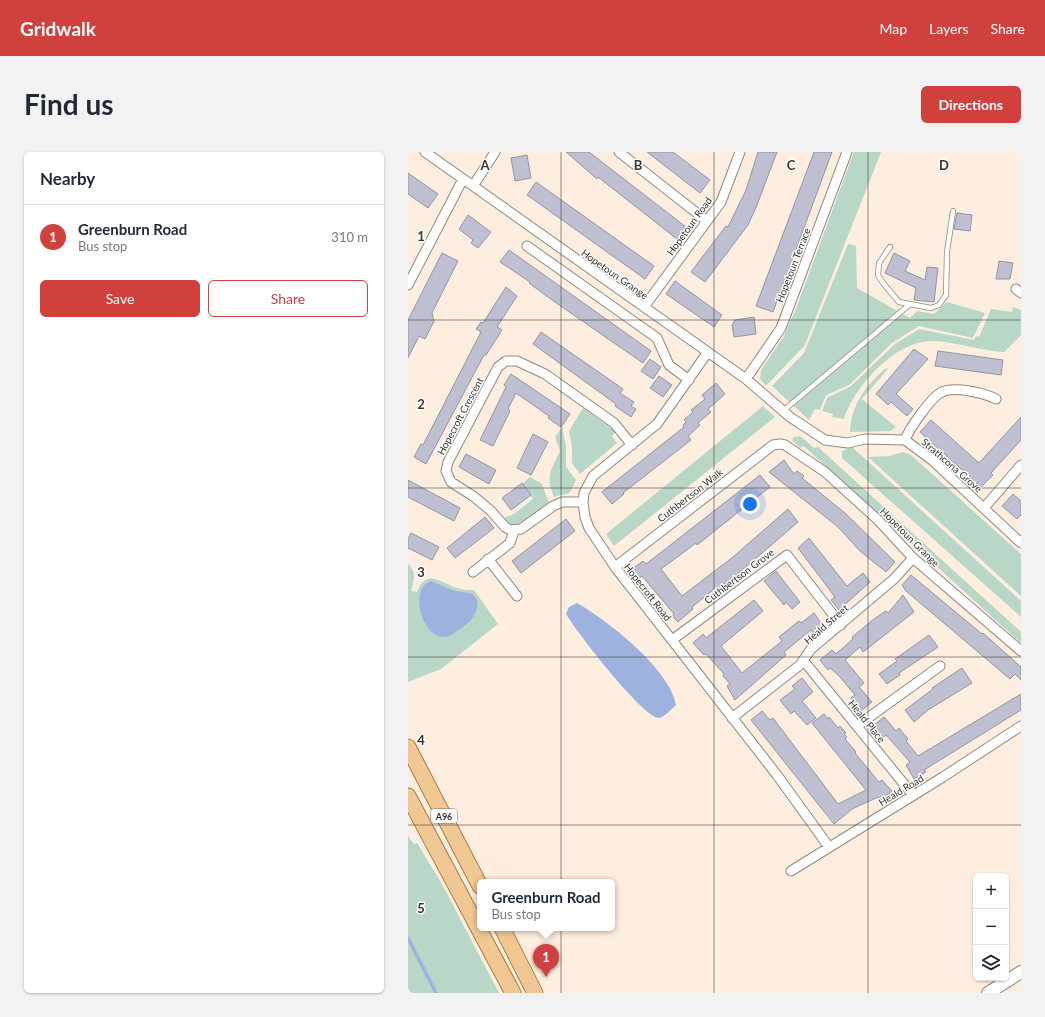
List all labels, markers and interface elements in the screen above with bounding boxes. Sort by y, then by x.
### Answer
text: Gridwalk [20,17,96,40]
text: Map [879,20,907,37]
text: Layers [929,20,969,37]
text: Share [991,20,1025,37]
button: Directions [921,86,1021,123]
text: Find us [24,87,114,121]
text: A [479,157,490,173]
text: B [634,157,643,173]
text: C [787,157,796,173]
text: D [939,157,949,173]
text: Nearby [40,168,95,189]
street label: Hopetoun Road [664,195,714,257]
text: Greenburn Road [78,220,187,238]
street label: Hopetoun Terrace [773,226,813,304]
text: 1 [417,228,425,244]
text: 1 [49,229,57,245]
text: 310 m [331,229,368,245]
text: Bus stop [78,238,127,254]
street label: Hopetoun Grange [579,247,651,301]
button: Save [40,280,200,317]
button: Share [208,280,368,317]
street label: Hopecroft Crescent [435,375,486,457]
text: 2 [417,396,425,412]
street label: Strathcona Grove [919,435,985,495]
street label: Cuthbertson Walk [655,465,726,524]
your location [740,494,760,514]
street label: Hopetoun Grange [878,505,942,569]
street label: Cuthbertson Grove [702,546,776,606]
street label: Hopecroft Road [622,561,674,623]
text: 3 [417,564,425,580]
street label: Heald Street [801,601,851,646]
street label: Heald Place [846,697,888,745]
text: 4 [417,732,425,748]
street label: Heald Road [876,772,926,808]
road number: A96 [431,809,457,823]
map controls [973,873,1009,981]
button: + [973,873,1009,909]
popup [477,879,615,931]
text: Greenburn Road [491,888,601,906]
text: 5 [417,900,425,916]
text: Bus stop [491,906,541,922]
button: − [973,909,1009,945]
pin: 1 [533,944,559,977]
button: layers [973,945,1009,981]

